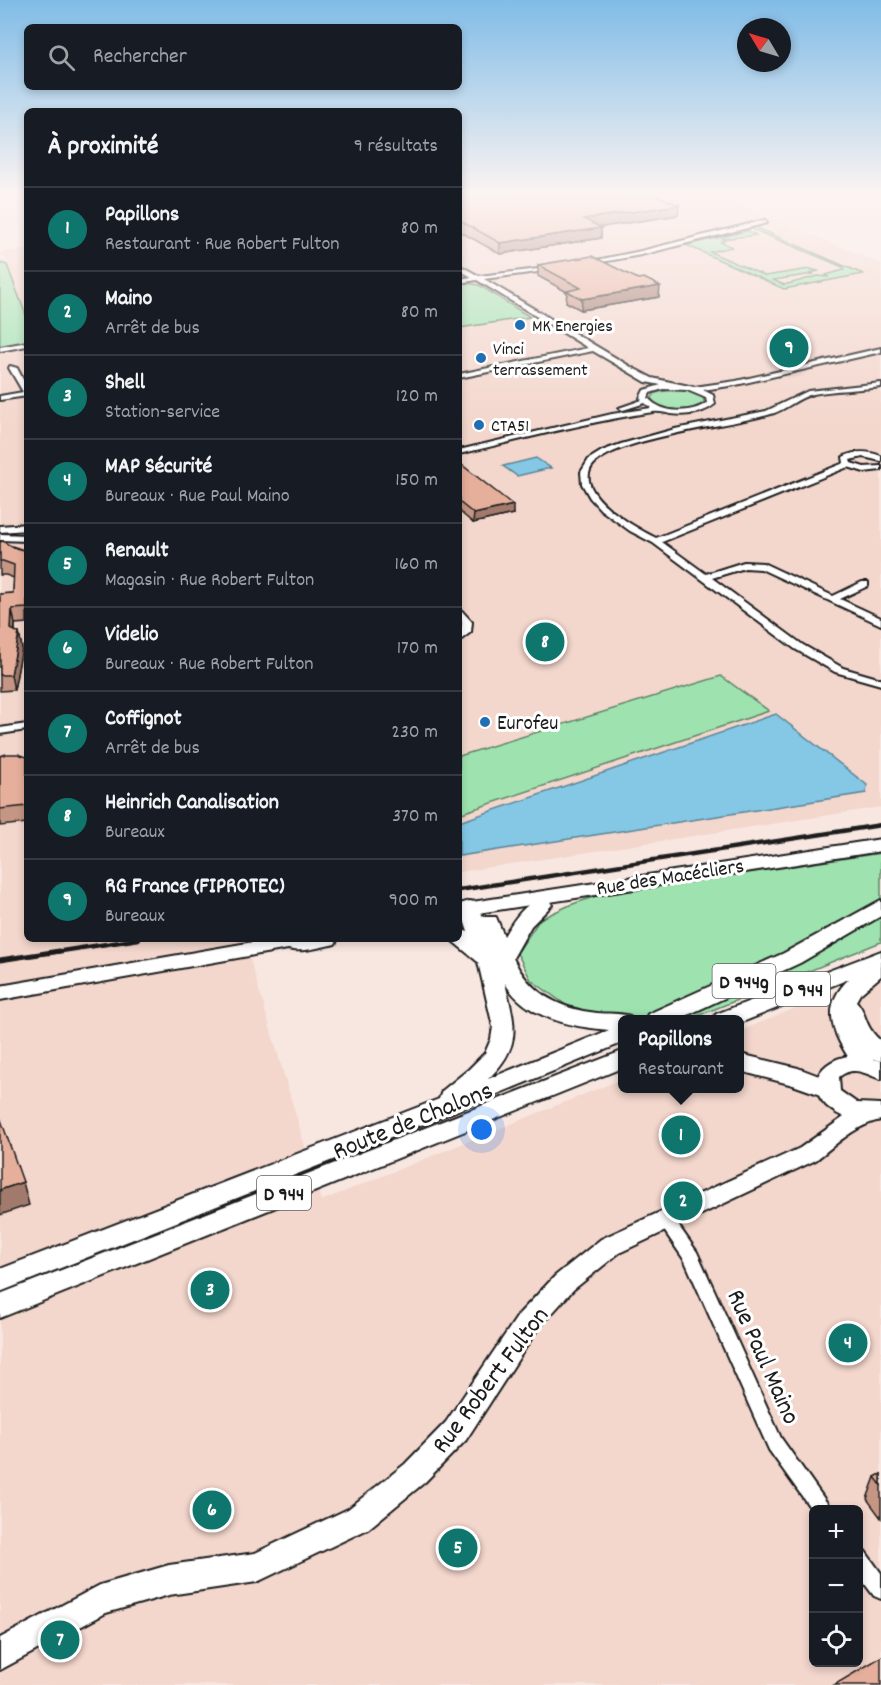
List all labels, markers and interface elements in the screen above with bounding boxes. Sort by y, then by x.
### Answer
north arrow [737,18,791,72]
search box [24,24,462,90]
icon: search [45,41,78,74]
text: Rechercher [93,42,187,73]
text: À proximité [48,129,158,166]
text: 9 résultats [354,133,438,161]
text: Papillons [105,200,179,231]
text: 1 [65,215,70,243]
text: 80 m [401,215,438,243]
text: Restaurant · Rue Robert Fulton [105,231,340,259]
text: Maino [105,284,152,315]
text: 2 [63,299,72,327]
text: 80 m [401,299,438,327]
text: Arrêt de bus [105,315,200,343]
place label: MK Energies [532,315,613,340]
marker: MK Energies [513,318,527,332]
pin: 9 [770,326,808,370]
place label: Vinci terrassement [493,338,588,384]
marker: Vinci terrassement [474,351,488,365]
text: Shell [105,368,145,399]
text: 3 [63,383,72,411]
text: 120 m [396,383,438,411]
text: Station-service [105,399,220,427]
place label: CTA51 [491,415,529,440]
marker: CTA51 [472,418,486,432]
text: MAP Sécurité [105,452,212,483]
text: 4 [63,467,72,495]
text: 150 m [395,467,438,495]
text: Bureaux · Rue Paul Maino [105,483,290,511]
text: Renault [105,536,169,567]
text: 5 [63,551,72,579]
text: 160 m [395,551,438,579]
text: Magasin · Rue Robert Fulton [105,567,314,595]
text: Videlio [105,620,159,651]
pin: 8 [526,620,564,664]
text: 6 [63,635,72,663]
text: 170 m [397,635,438,663]
text: Bureaux · Rue Robert Fulton [105,651,314,679]
text: Coffignot [105,704,182,735]
place label: Eurofeu [497,710,558,740]
marker: Eurofeu [478,715,492,729]
text: 7 [64,719,71,747]
text: 230 m [391,719,438,747]
text: Arrêt de bus [105,735,200,763]
text: Heinrich Canalisation [105,788,279,819]
text: 8 [63,803,72,831]
text: 370 m [392,803,438,831]
text: Bureaux [105,819,165,847]
street label: Rue des Macécliers [595,853,746,905]
text: RG France (FIPROTEC) [105,872,285,903]
text: 9 [63,887,72,915]
text: 900 m [389,887,438,915]
text: Bureaux [105,903,165,931]
road number: D 944g [712,964,776,998]
road number: D 944 [776,972,830,1006]
popup [618,1015,744,1093]
text: Papillons [638,1025,712,1056]
text: Restaurant [638,1056,724,1084]
street label: Route de Chalons [328,1073,499,1171]
pin: 1 [662,1112,700,1158]
your location [467,1115,496,1144]
road number: D 944 [257,1176,311,1210]
pin: 2 [664,1178,702,1224]
pin: 3 [190,1268,230,1312]
street label: Rue Paul Maino [716,1284,808,1431]
street label: Rue Robert Fulton [424,1300,559,1462]
pin: 4 [828,1320,868,1366]
pin: 6 [192,1488,232,1532]
map controls [809,1505,863,1667]
button: + [809,1505,863,1559]
pin: 5 [438,1526,478,1570]
button: − [809,1559,863,1613]
button: locate [809,1613,863,1667]
pin: 7 [40,1618,80,1662]

